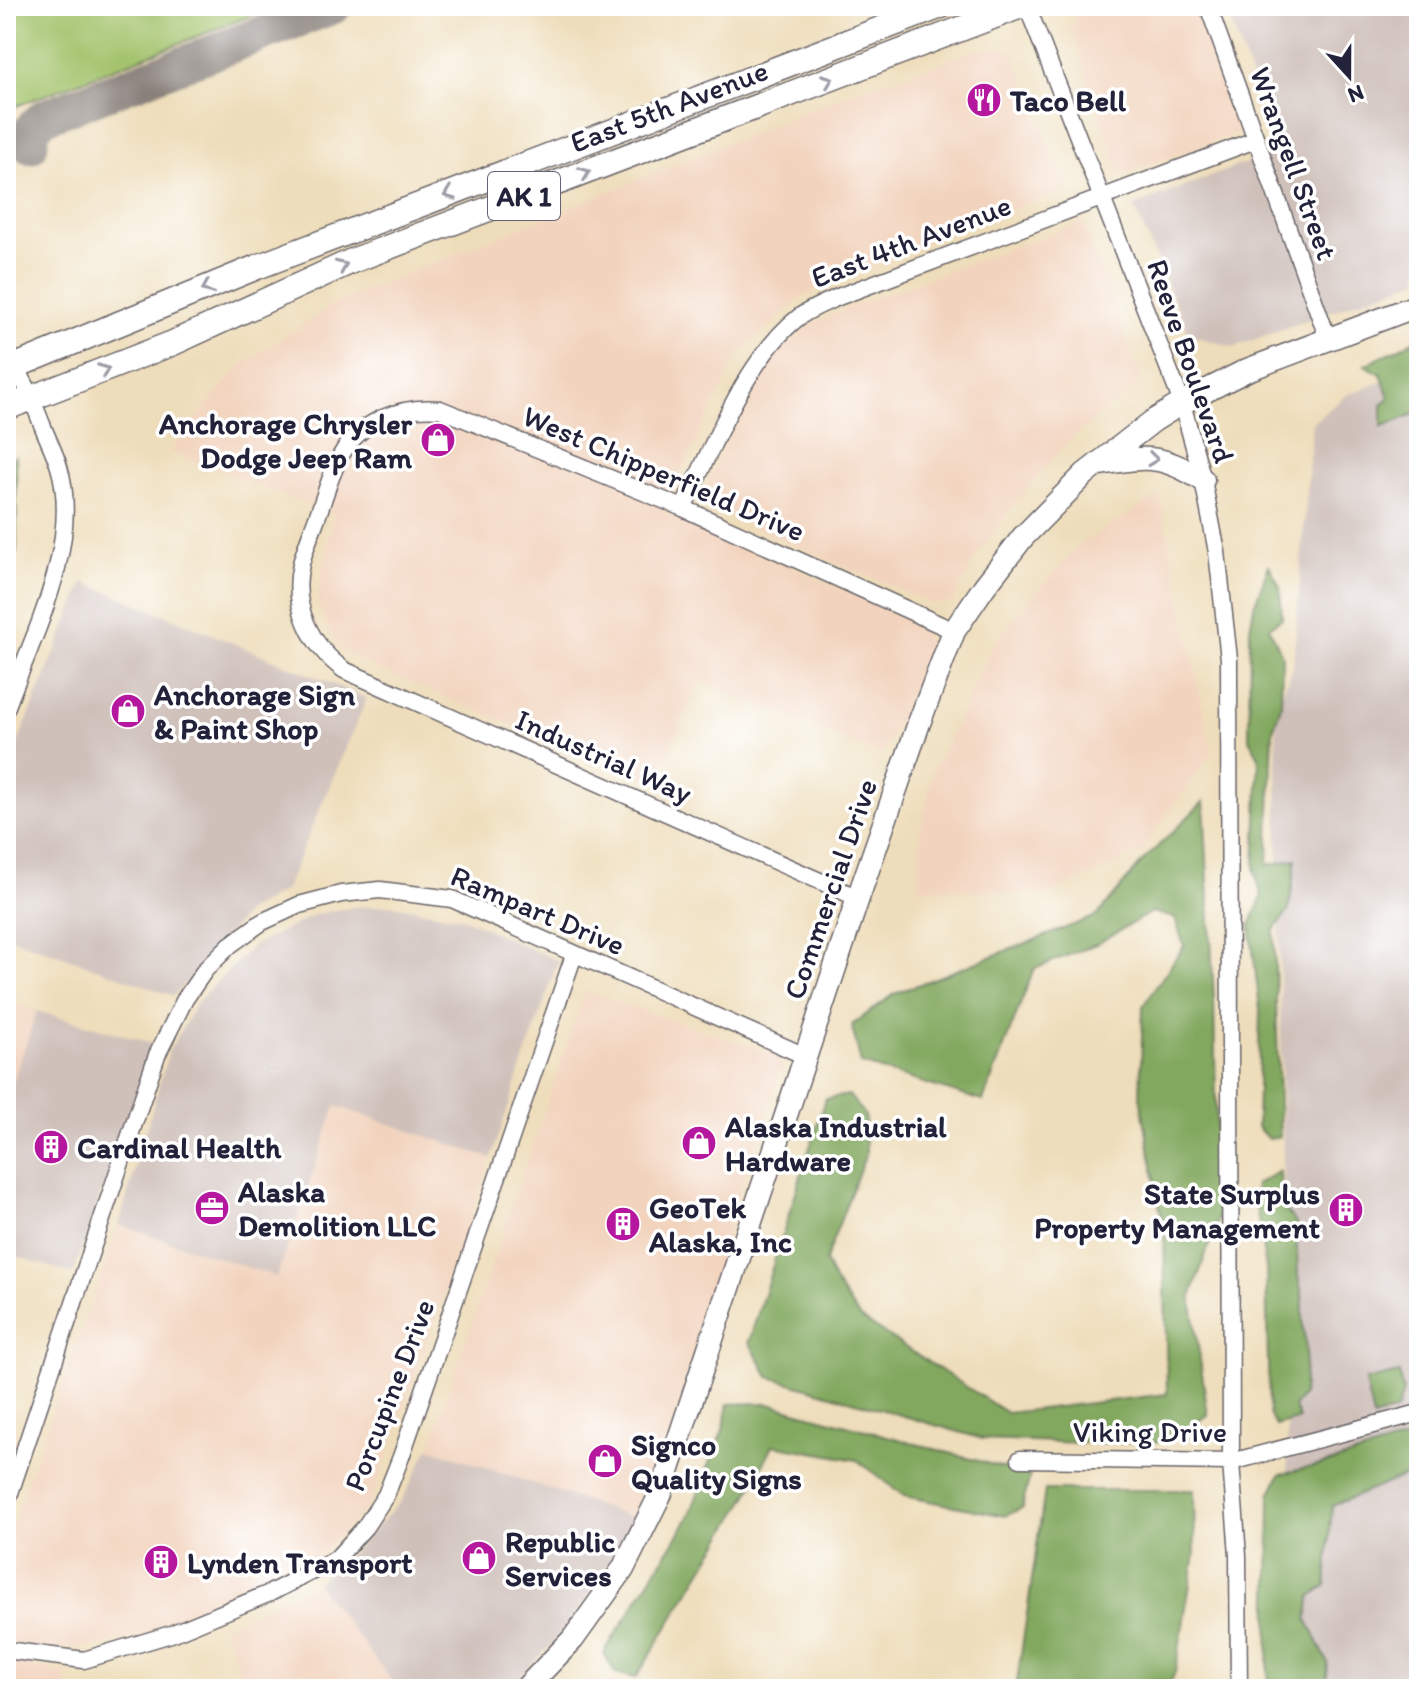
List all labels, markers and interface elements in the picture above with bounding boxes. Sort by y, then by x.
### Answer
north arrow [1309,36,1389,116]
street label: East 5th Avenue [565,51,773,161]
street label: Wrangell Street [1242,62,1346,264]
one-way arrow [820,73,834,90]
text: N [1344,79,1368,109]
restaurant icon: Taco Bell [965,81,1003,119]
place label: Taco Bell [1009,82,1126,119]
one-way arrow [577,166,591,182]
road number: AK 1 [488,172,560,220]
one-way arrow [443,184,457,201]
street label: East 4th Avenue [806,186,1016,296]
street label: Reeve Boulevard [1139,254,1243,468]
one-way arrow [334,260,349,276]
one-way arrow [201,279,215,295]
one-way arrow [96,363,110,380]
street label: West Chipperfield Drive [517,397,811,549]
place label: Anchorage Chrysler Dodge Jeep Ram [158,405,413,476]
shop icon: Anchorage Chrysler Dodge Jeep Ram [419,421,457,459]
one-way arrow [1146,451,1159,468]
place label: Anchorage Sign & Paint Shop [153,676,355,747]
shop icon: Anchorage Sign & Paint Shop [109,692,147,730]
street label: Industrial Way [510,701,698,811]
street label: Commercial Drive [775,774,885,1004]
street label: Rampart Drive [445,857,631,963]
place label: Alaska Industrial Hardware [724,1108,947,1179]
shop icon: Alaska Industrial Hardware [680,1124,718,1162]
building icon: Cardinal Health [32,1128,70,1166]
place label: Cardinal Health [77,1129,282,1166]
place label: Alaska Demolition LLC [237,1173,436,1244]
place label: State Surplus Property Management [1034,1175,1320,1246]
office icon: Alaska Demolition LLC [193,1189,231,1227]
place label: GeoTek Alaska, Inc [648,1189,792,1260]
building icon: State Surplus Property Management [1327,1191,1365,1229]
building icon: GeoTek Alaska, Inc [604,1205,642,1243]
street label: Porcupine Drive [335,1294,443,1496]
street label: Viking Drive [1073,1413,1227,1450]
place label: Signco Quality Signs [631,1426,802,1497]
shop icon: Signco Quality Signs [586,1442,624,1480]
place label: Republic Services [505,1523,615,1594]
shop icon: Republic Services [460,1539,498,1577]
building icon: Lynden Transport [142,1543,180,1581]
place label: Lynden Transport [187,1544,412,1581]

